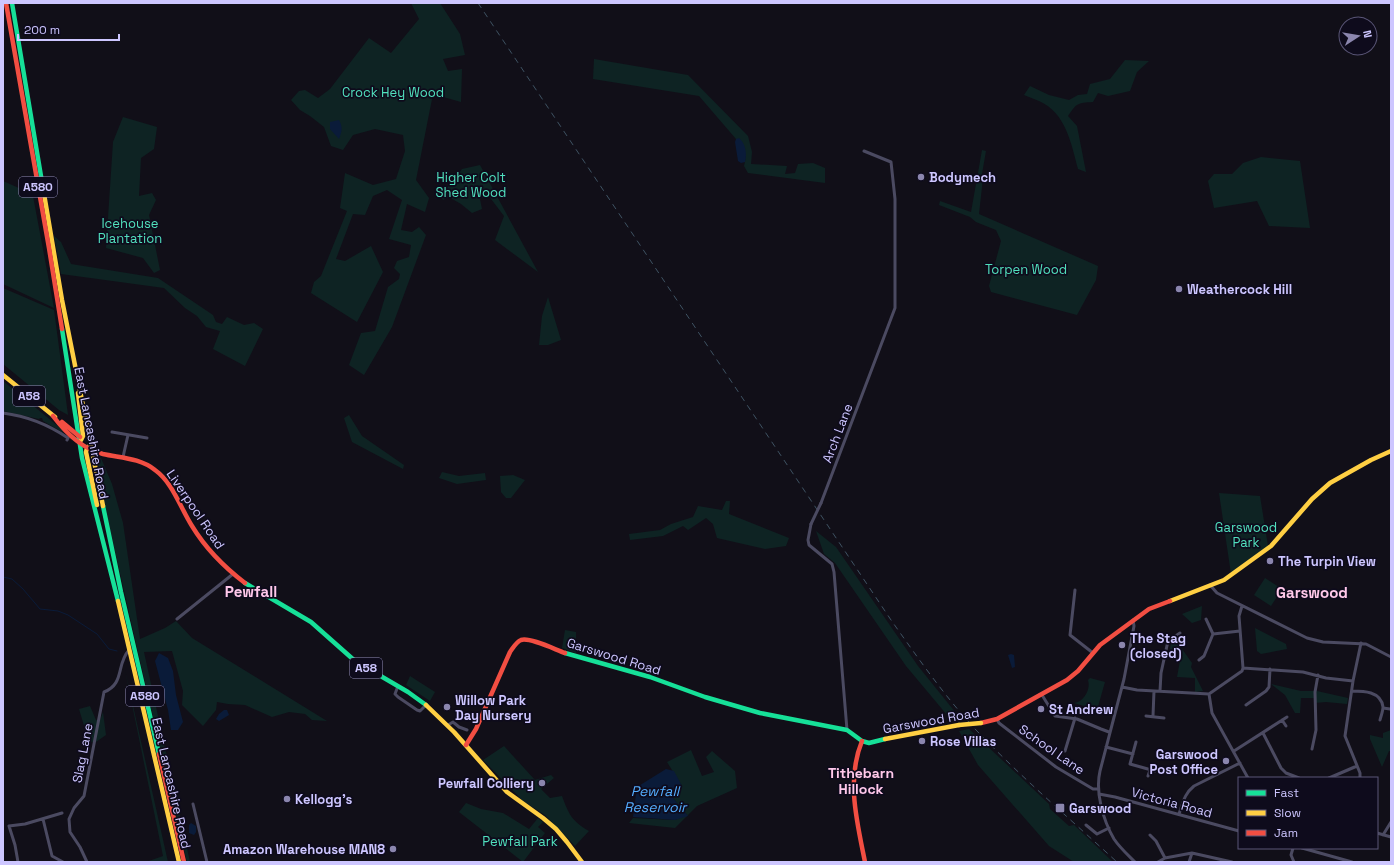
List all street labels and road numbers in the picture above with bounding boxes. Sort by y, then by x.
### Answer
road number: A580 [19,177,57,197]
street label: East Lancashire Road [70,366,113,501]
road number: A58 [13,386,45,406]
street label: Arch Lane [818,401,857,465]
street label: Liverpool Road [163,466,228,552]
street label: Garswood Road [565,634,663,679]
road number: A58 [350,658,382,678]
road number: A580 [126,686,164,706]
street label: Garswood Road [882,704,981,737]
street label: East Lancashire Road [148,716,195,850]
street label: School Lane [1015,720,1088,778]
street label: Slag Lane [68,722,97,784]
street label: Victoria Road [1129,783,1214,821]

